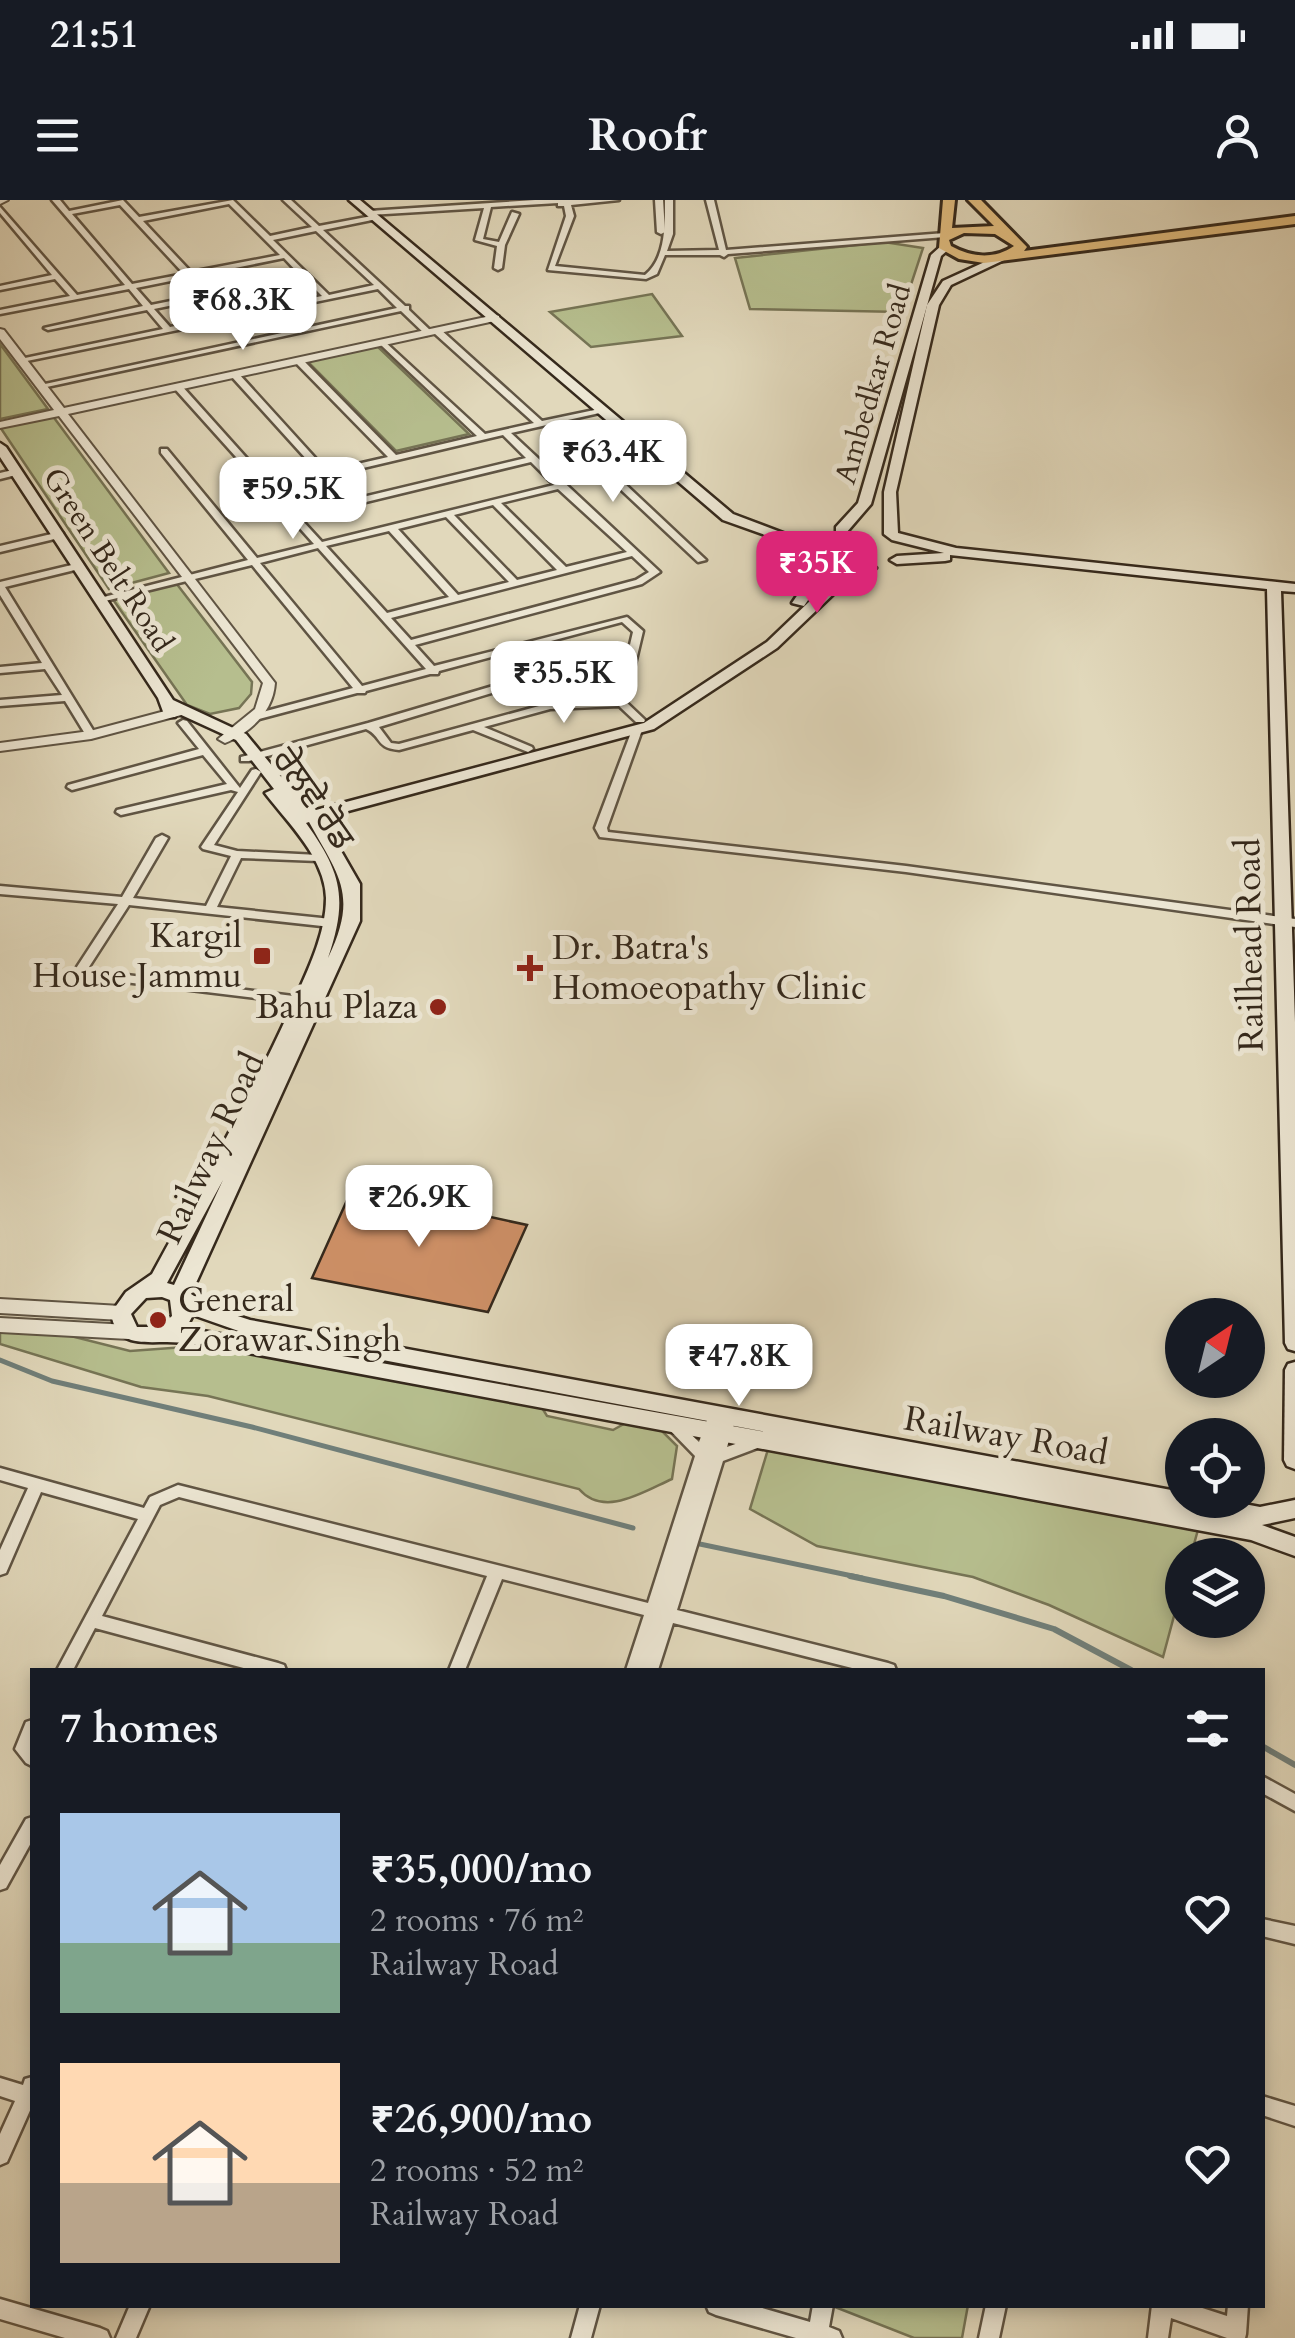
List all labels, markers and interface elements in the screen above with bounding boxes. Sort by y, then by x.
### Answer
text: 21:51 [50,9,139,61]
text: Roofr [588,105,707,166]
icon: menu [30,108,85,163]
icon: person [1210,108,1265,163]
pin: ₹68.3K [162,268,324,353]
text: ₹68.3K [191,278,295,322]
street label: Ambedkar Road [825,279,921,489]
pin: ₹63.4K [532,420,694,505]
text: ₹63.4K [561,430,665,474]
pin: ₹59.5K [212,457,374,542]
street label: Green Belt Road [33,460,183,660]
text: ₹59.5K [241,467,345,511]
pin: ₹35K [758,531,876,616]
text: ₹35K [778,541,856,585]
pin: ₹35.5K [483,641,645,726]
text: ₹35.5K [512,651,616,695]
street label: ਰੇਲਵੇ ਰੋਡ [260,738,366,860]
street label: Railhead Road [1224,838,1276,1052]
place label: Kargil House Jammu [32,912,242,1000]
place label: Dr. Batra's Homoeopathy Clinic [552,924,867,1012]
marker: Kargil House Jammu [251,945,273,967]
marker: Dr. Batra's Homoeopathy Clinic [517,955,543,981]
place label: Bahu Plaza [256,983,418,1031]
marker: Bahu Plaza [427,996,449,1018]
street label: Railway Road [146,1044,276,1252]
pin: ₹26.9K [338,1165,500,1250]
text: ₹26.9K [367,1175,471,1219]
place label: General Zorawar Singh [178,1276,401,1364]
north arrow [1165,1298,1265,1398]
map controls [1165,1298,1265,1638]
marker: General Zorawar Singh [147,1309,169,1331]
pin: ₹47.8K [658,1324,820,1409]
text: ₹47.8K [687,1334,791,1378]
street label: Railway Road [900,1394,1112,1478]
button: locate [1165,1418,1265,1518]
button: layers [1165,1538,1265,1638]
text: 7 homes [60,1700,218,1757]
icon: filters [1180,1701,1235,1756]
text: ₹35,000/mo [370,1840,592,1897]
icon: home [140,1853,260,1973]
icon: heart [1180,1886,1235,1941]
text: 2 rooms · 76 m² [370,1899,583,1943]
text: Railway Road [370,1943,558,1987]
text: ₹26,900/mo [370,2090,592,2147]
icon: home [140,2103,260,2223]
icon: heart [1180,2136,1235,2191]
text: 2 rooms · 52 m² [370,2149,583,2193]
text: Railway Road [370,2193,558,2237]

